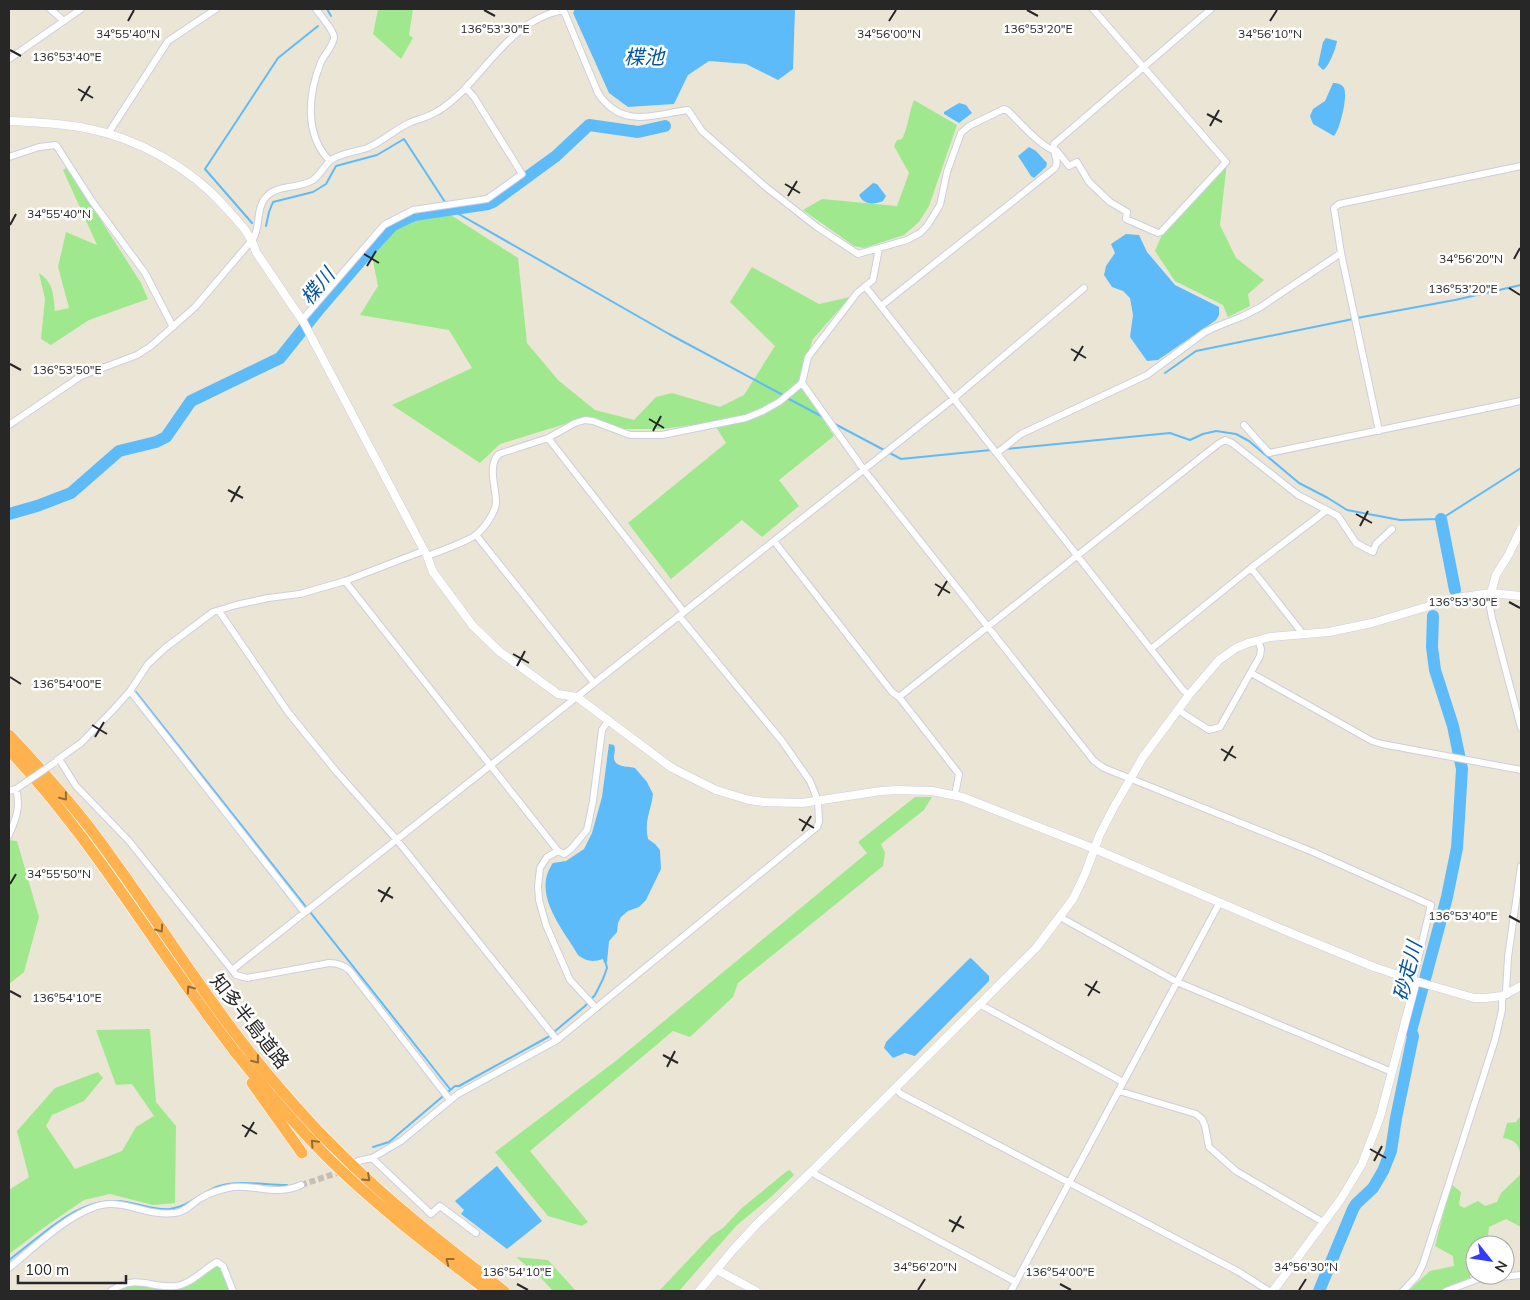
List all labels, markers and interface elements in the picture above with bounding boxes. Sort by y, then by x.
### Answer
text: 136°53'30"E [460,21,530,36]
text: 136°53'20"E [1003,21,1073,36]
text: 34°55'40"N [96,26,160,41]
text: 34°56'00"N [857,26,921,41]
text: 34°56'10"N [1238,26,1302,41]
water label: 楪池 [624,44,666,69]
text: 136°53'40"E [32,49,102,64]
text: 34°55'40"N [27,206,91,221]
text: 34°56'20"N [1439,251,1503,266]
water label: 楪川 [295,261,341,309]
text: 136°53'20"E [1428,281,1498,296]
text: 136°53'50"E [32,362,102,377]
text: 136°53'30"E [1428,594,1498,609]
text: 136°54'00"E [32,676,102,691]
one-way arrow [59,792,68,801]
text: 34°55'50"N [27,866,91,881]
text: 136°53'40"E [1428,908,1498,923]
one-way arrow [154,923,163,933]
water label: 砂走川 [1388,937,1427,1003]
street label: 知多半島道路 [205,969,295,1073]
one-way arrow [187,985,196,995]
text: 136°54'10"E [32,990,102,1005]
one-way arrow [251,1054,260,1063]
one-way arrow [311,1140,320,1149]
one-way arrow [361,1172,370,1181]
north arrow [1465,1235,1515,1285]
scale bar [18,1252,125,1284]
text: N [1491,1257,1512,1276]
one-way arrow [446,1259,455,1267]
text: 34°56'20"N [893,1259,957,1274]
text: 34°56'30"N [1274,1259,1338,1274]
text: 100 m [25,1260,69,1279]
text: 136°54'10"E [482,1264,552,1279]
text: 136°54'00"E [1025,1264,1095,1279]

